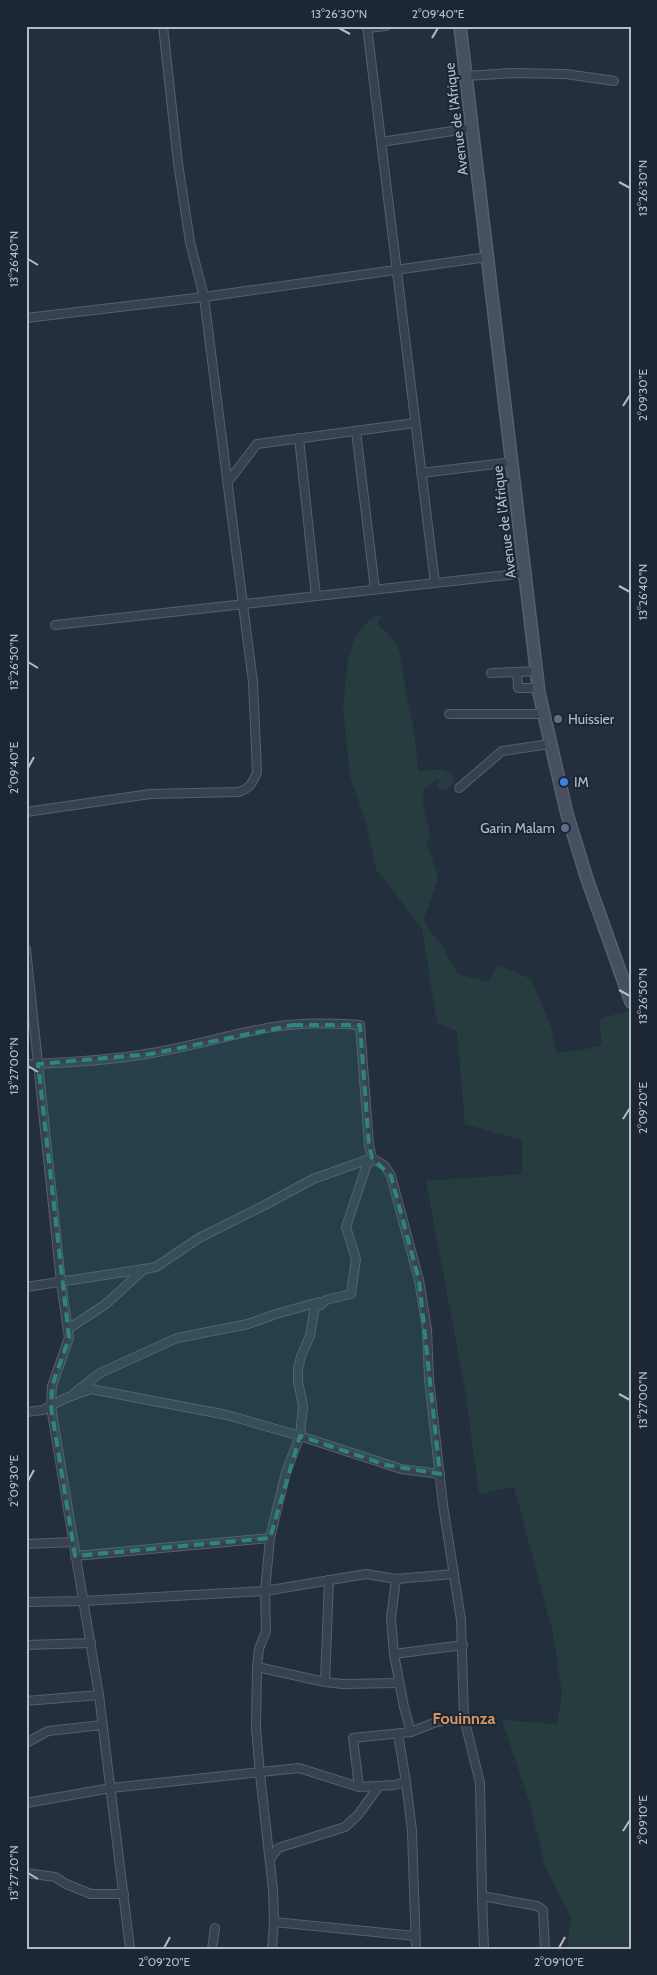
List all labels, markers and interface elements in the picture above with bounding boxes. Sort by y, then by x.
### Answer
text: 13°26'30"N [311,6,367,21]
text: 2°09'40"E [412,6,465,21]
street label: Avenue de l'Afrique [440,62,472,176]
text: 13°26'30"N [635,160,650,216]
text: 13°26'40"N [6,231,21,287]
text: 2°09'30"E [635,368,650,421]
street label: Avenue de l'Afrique [488,465,520,579]
text: 13°26'40"N [635,564,650,620]
text: 13°26'50"N [6,634,21,690]
place label: Huissier [568,710,615,728]
marker: Huissier [552,713,564,725]
text: 2°09'40"E [6,741,21,794]
place label: IM [574,773,589,791]
marker: IM [558,776,570,788]
place label: Garin Malam [480,819,555,837]
marker: Garin Malam [559,822,571,834]
text: 13°26'50"N [635,968,650,1024]
text: 13°27'00"N [6,1037,21,1095]
text: 2°09'20"E [635,1082,650,1134]
text: 13°27'00"N [635,1371,650,1429]
text: 2°09'30"E [6,1454,21,1507]
district label: Fouinnza [433,1709,495,1728]
text: 2°09'10"E [635,1795,650,1845]
text: 13°27'20"N [6,1845,21,1901]
text: 2°09'20"E [138,1954,190,1969]
text: 2°09'10"E [534,1954,584,1969]

